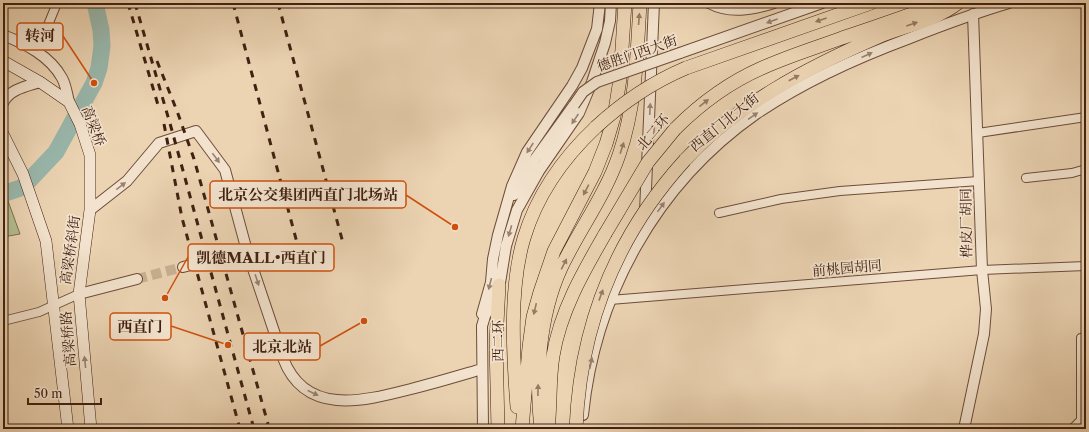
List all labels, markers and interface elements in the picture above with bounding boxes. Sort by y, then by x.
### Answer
one-way arrow [636,13,643,25]
one-way arrow [814,17,826,23]
one-way arrow [765,18,777,24]
one-way arrow [906,21,918,27]
callout: 转河 [17,23,63,50]
text: 转河 [25,26,55,45]
street label: 德胜门西大街 [594,31,680,75]
one-way arrow [862,52,873,58]
one-way arrow [788,75,800,81]
street label: 西直门北大街 [686,89,762,155]
one-way arrow [699,99,710,108]
street label: 高梁桥 [78,103,110,149]
one-way arrow [646,103,653,115]
street label: 北二环 [632,110,674,154]
one-way arrow [748,112,758,120]
one-way arrow [571,113,578,125]
one-way arrow [619,141,625,153]
one-way arrow [527,142,534,154]
one-way arrow [212,153,220,163]
callout: 北京公交集团西直门北场站 [210,181,406,208]
one-way arrow [116,182,127,190]
one-way arrow [583,184,590,196]
text: 北京公交集团西直门北场站 [218,185,398,204]
street label: 桦皮厂胡同 [956,188,976,258]
one-way arrow [657,202,665,213]
street label: 高梁桥斜街 [56,214,84,286]
one-way arrow [507,225,513,237]
callout: 凯德MALL•西直门 [188,244,334,271]
text: 凯德MALL•西直门 [196,248,326,267]
street label: 前桃园胡同 [811,256,883,280]
one-way arrow [560,258,567,269]
one-way arrow [254,275,260,287]
one-way arrow [487,278,493,290]
one-way arrow [599,289,605,301]
one-way arrow [532,303,538,315]
street label: 高梁桥路 [57,310,79,368]
callout: 西直门 [110,313,171,340]
text: 西直门 [117,317,163,336]
street label: 西二环 [489,320,507,362]
callout: 北京北站 [244,333,320,360]
text: 北京北站 [252,337,312,356]
one-way arrow [82,356,88,368]
one-way arrow [589,357,595,369]
scale bar [28,380,101,406]
one-way arrow [535,383,541,396]
text: 50 m [34,386,63,401]
one-way arrow [308,390,319,396]

